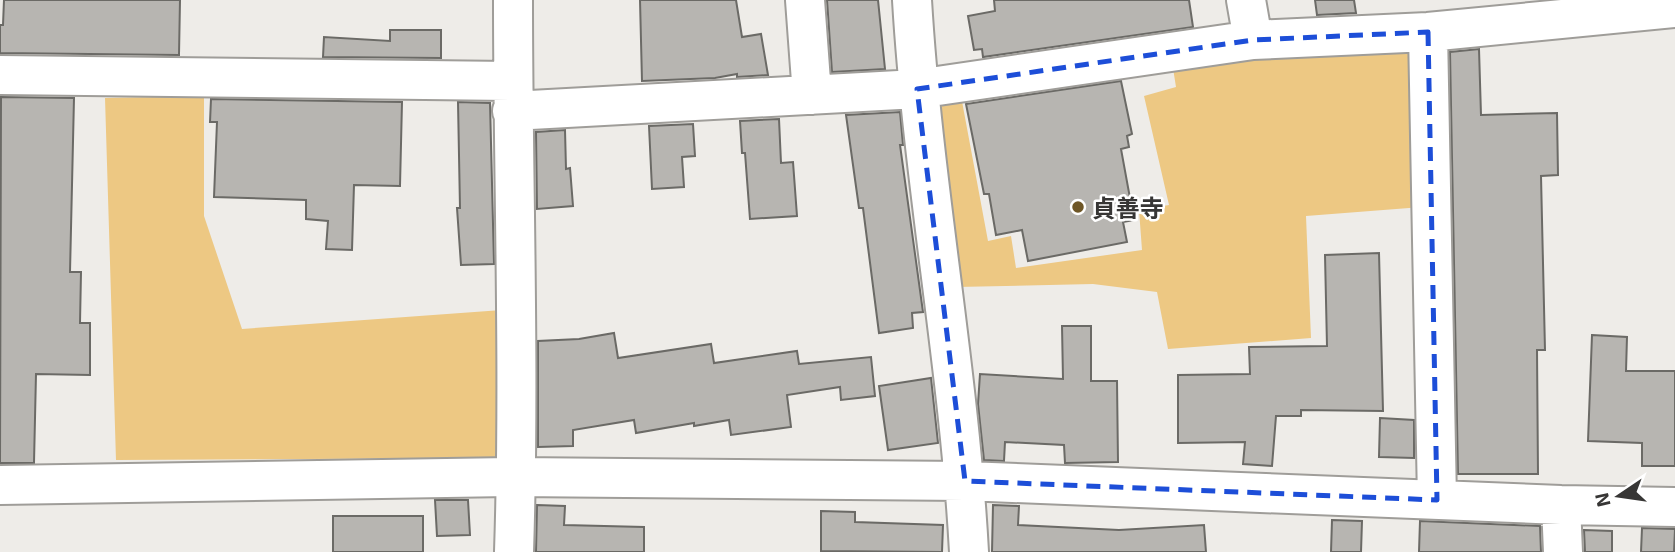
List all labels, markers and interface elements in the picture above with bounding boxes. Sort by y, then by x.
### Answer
place label: 貞善寺 [1092,193,1164,222]
marker: 貞善寺 [1070,199,1086,215]
north arrow [1584,461,1654,531]
text: N [1589,491,1615,509]

